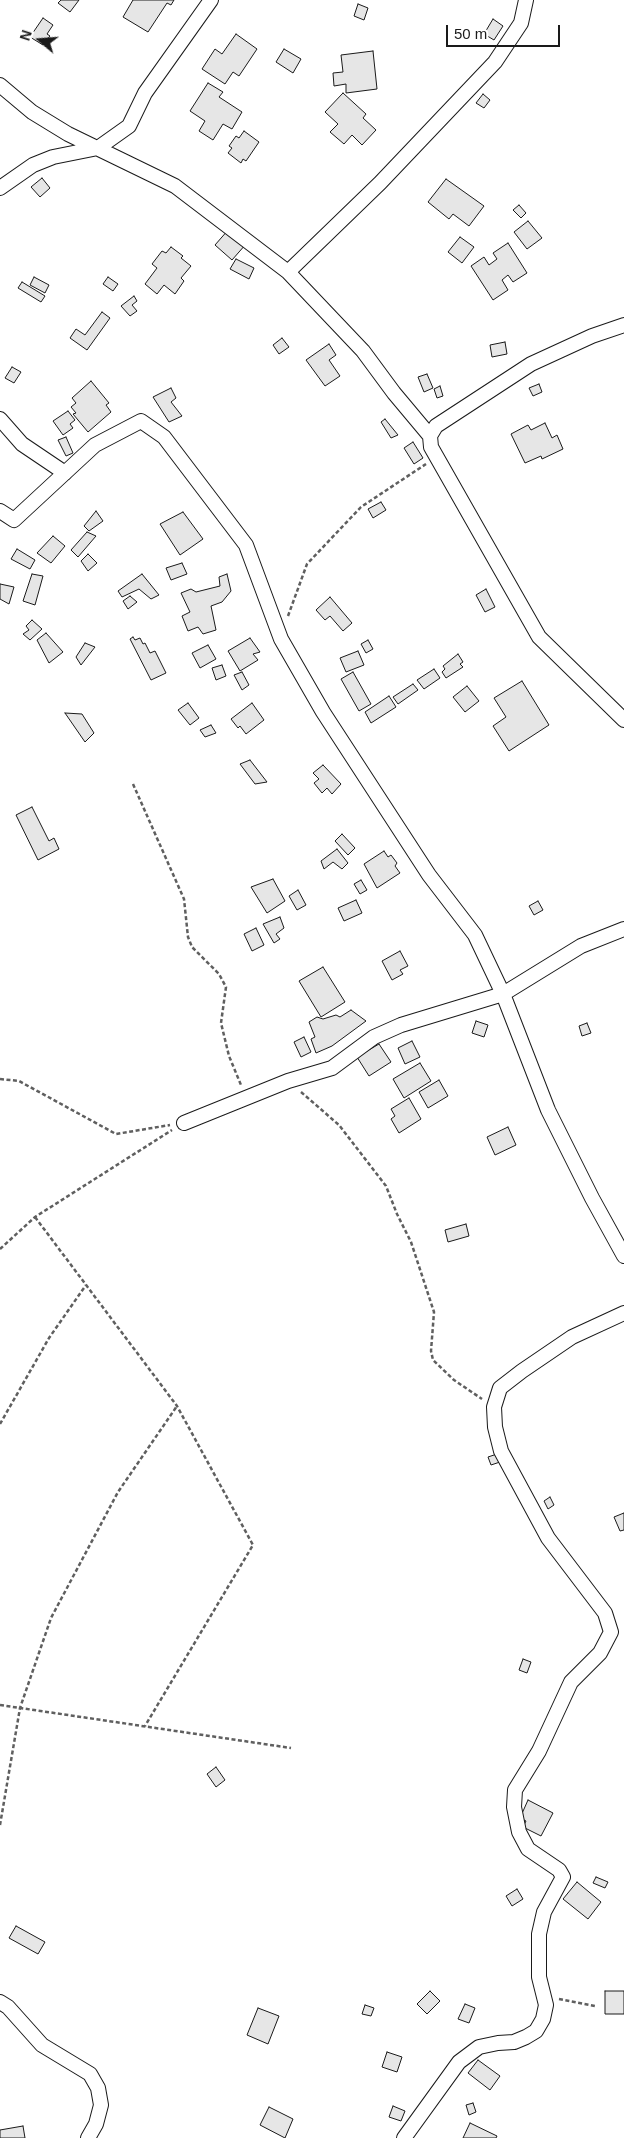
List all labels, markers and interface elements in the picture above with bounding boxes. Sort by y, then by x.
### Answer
north arrow [15,15,65,65]
scale bar [449,15,563,47]
text: 50 m [454,25,487,42]
text: N [17,28,35,43]

